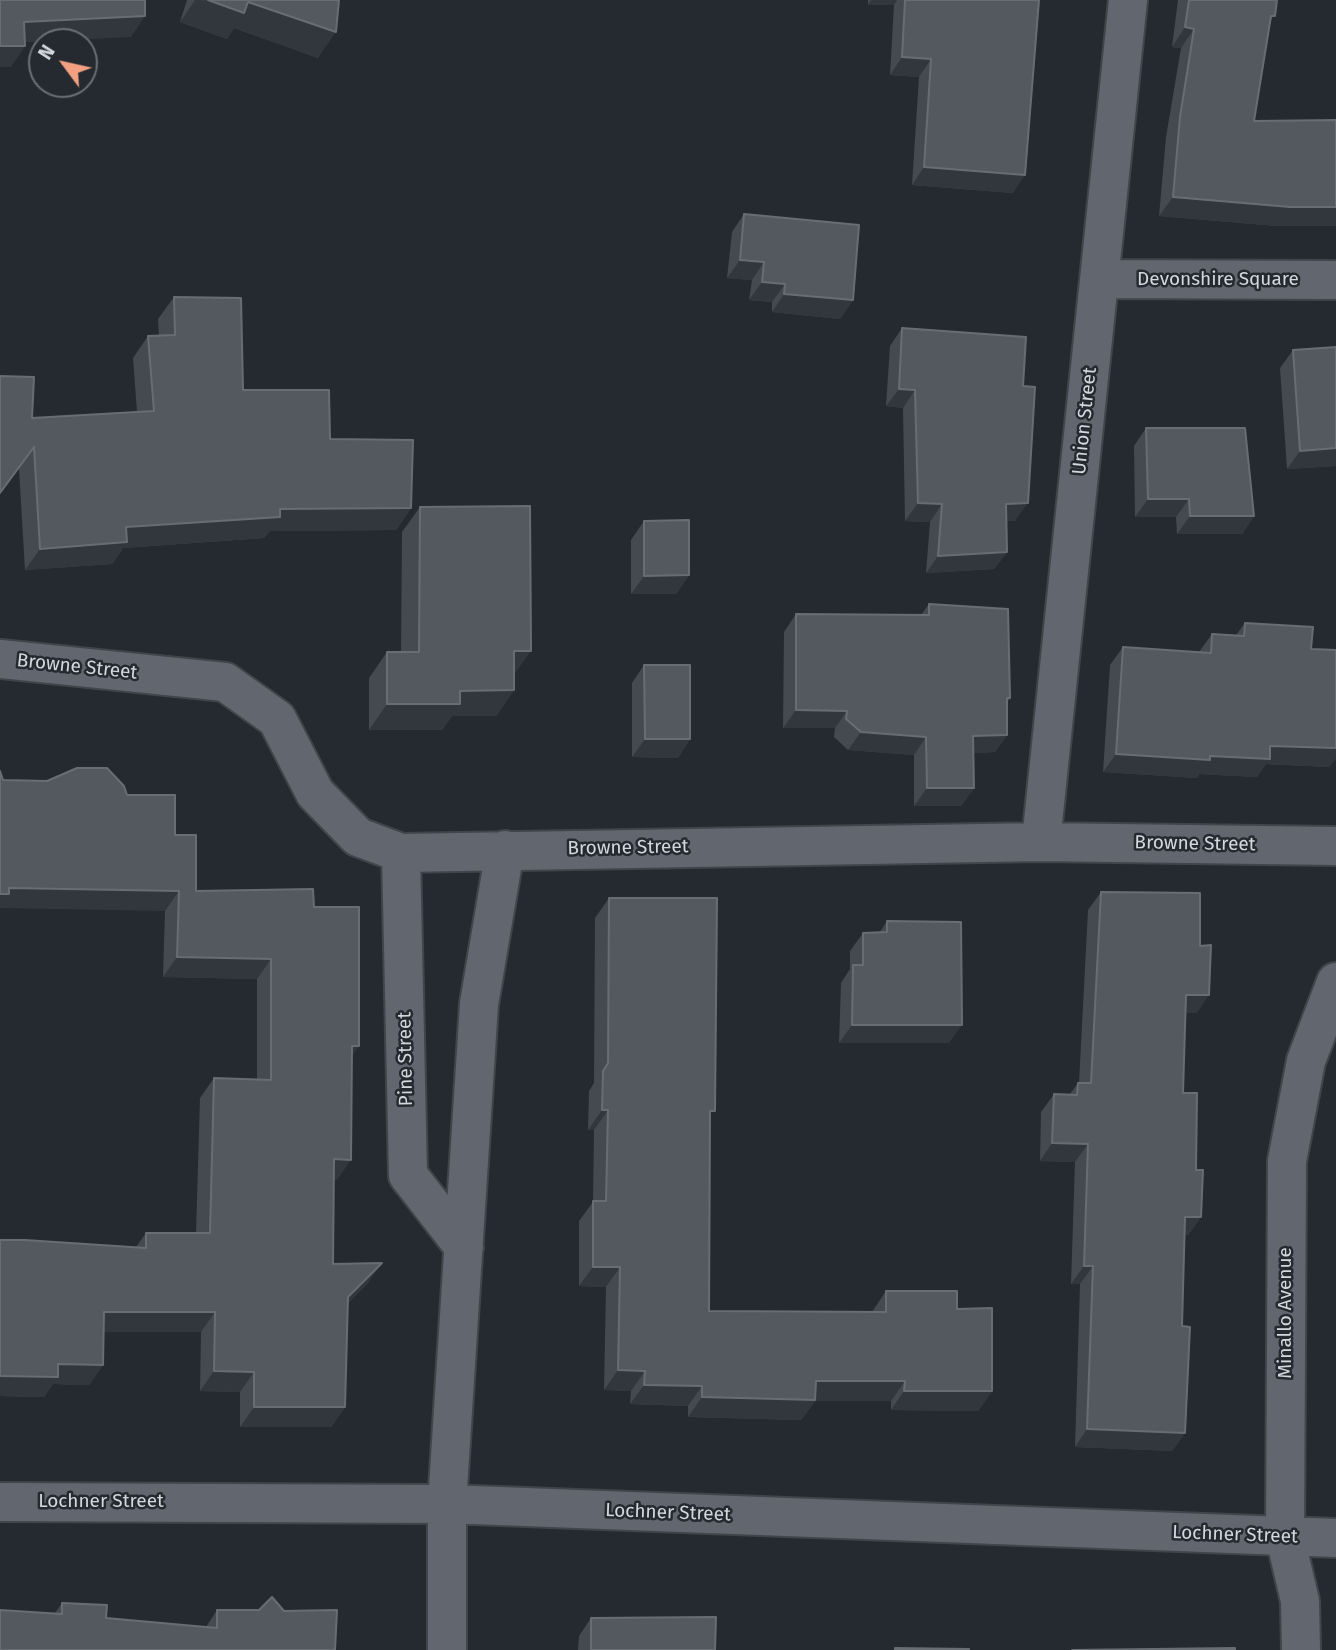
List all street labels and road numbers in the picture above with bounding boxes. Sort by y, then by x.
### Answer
street label: Devonshire Square [1137,269,1299,291]
street label: Union Street [1068,366,1102,476]
street label: Browne Street [16,649,138,685]
street label: Browne Street [1134,832,1256,856]
street label: Browne Street [567,836,689,860]
street label: Pine Street [394,1012,418,1106]
street label: Minallo Avenue [1275,1247,1297,1379]
street label: Lochner Street [38,1491,164,1513]
street label: Lochner Street [605,1499,731,1527]
street label: Lochner Street [1172,1521,1298,1549]

